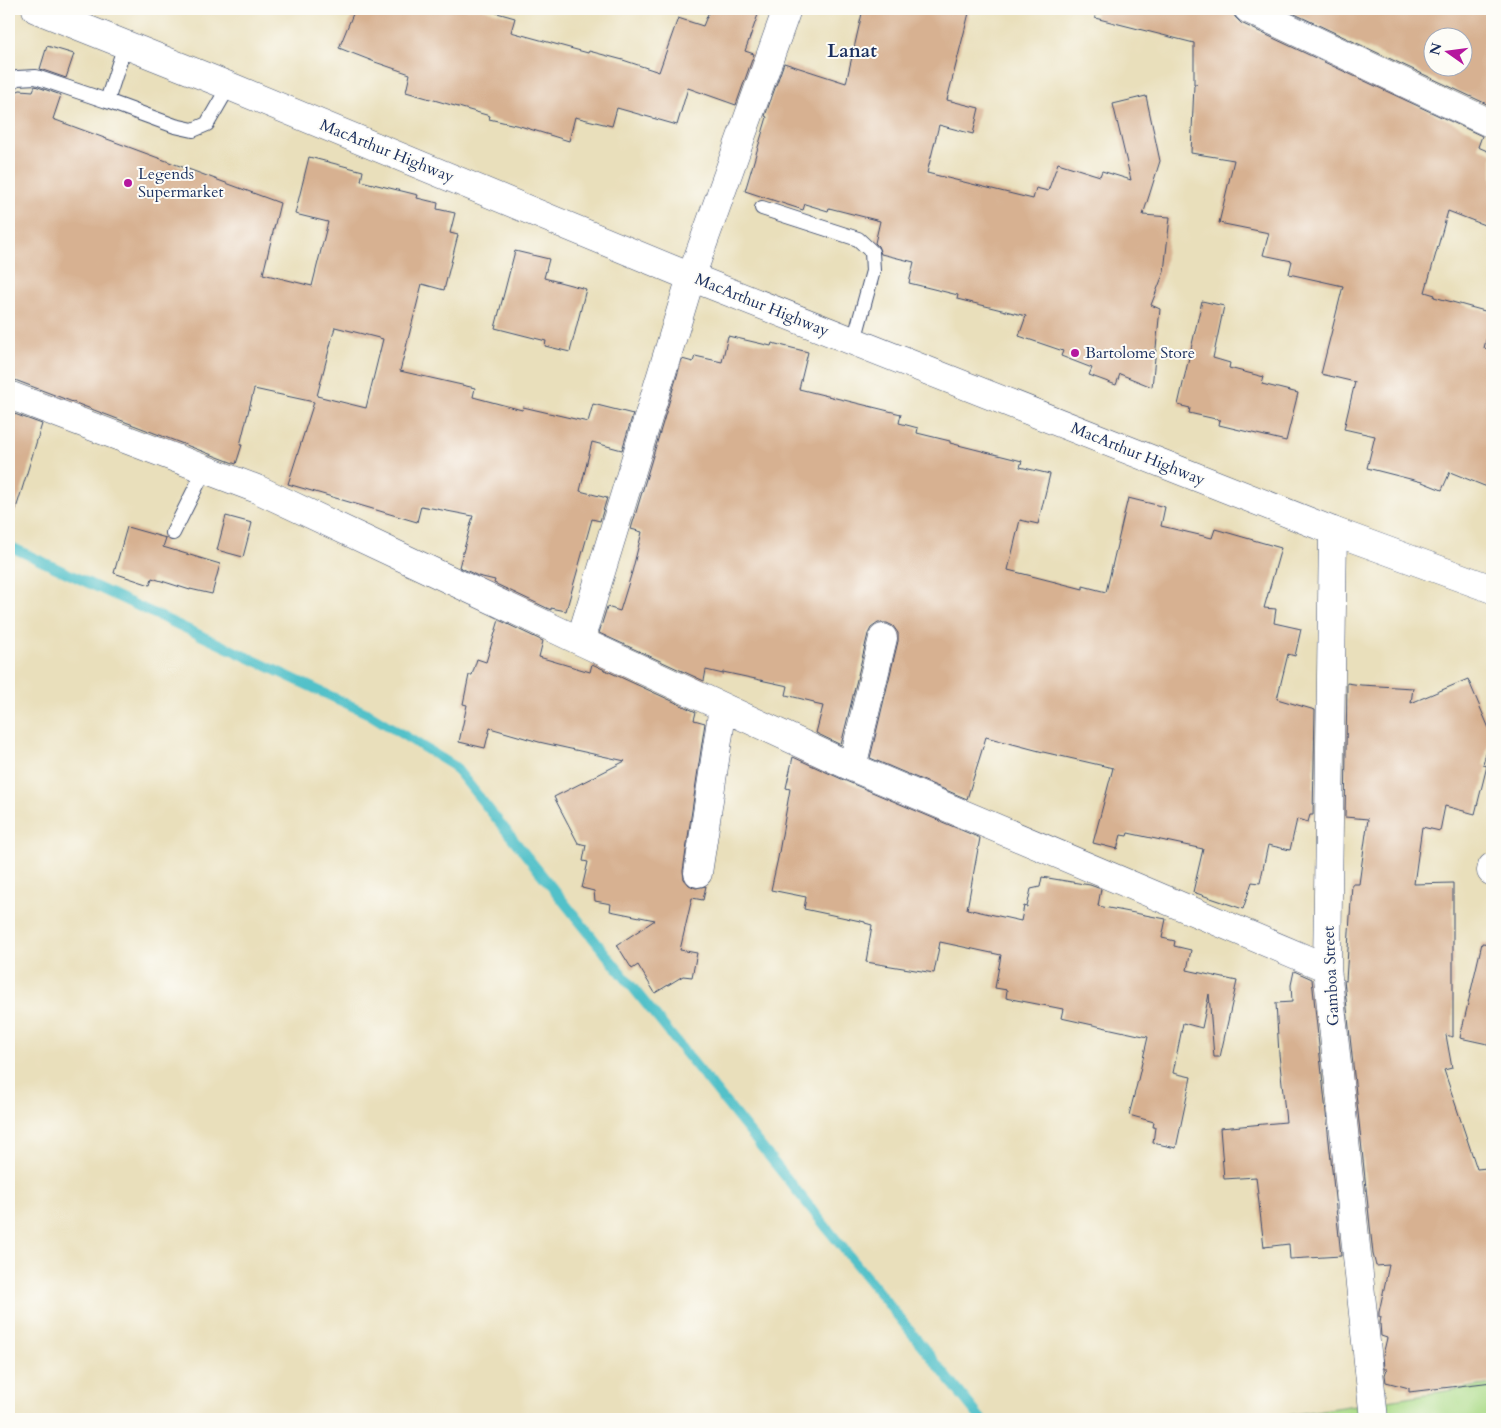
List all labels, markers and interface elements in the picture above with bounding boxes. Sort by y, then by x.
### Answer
north arrow [1424,28,1474,78]
district label: Lanat [827,38,877,64]
text: N [1425,41,1447,57]
street label: MacArthur Highway [317,114,458,188]
place label: Legends Supermarket [138,163,224,203]
marker: Legends Supermarket [122,177,134,189]
street label: MacArthur Highway [692,268,833,342]
place label: Bartolome Store [1085,342,1195,364]
marker: Bartolome Store [1069,347,1081,359]
street label: MacArthur Highway [1068,417,1209,491]
street label: Gamboa Street [1317,925,1345,1027]

